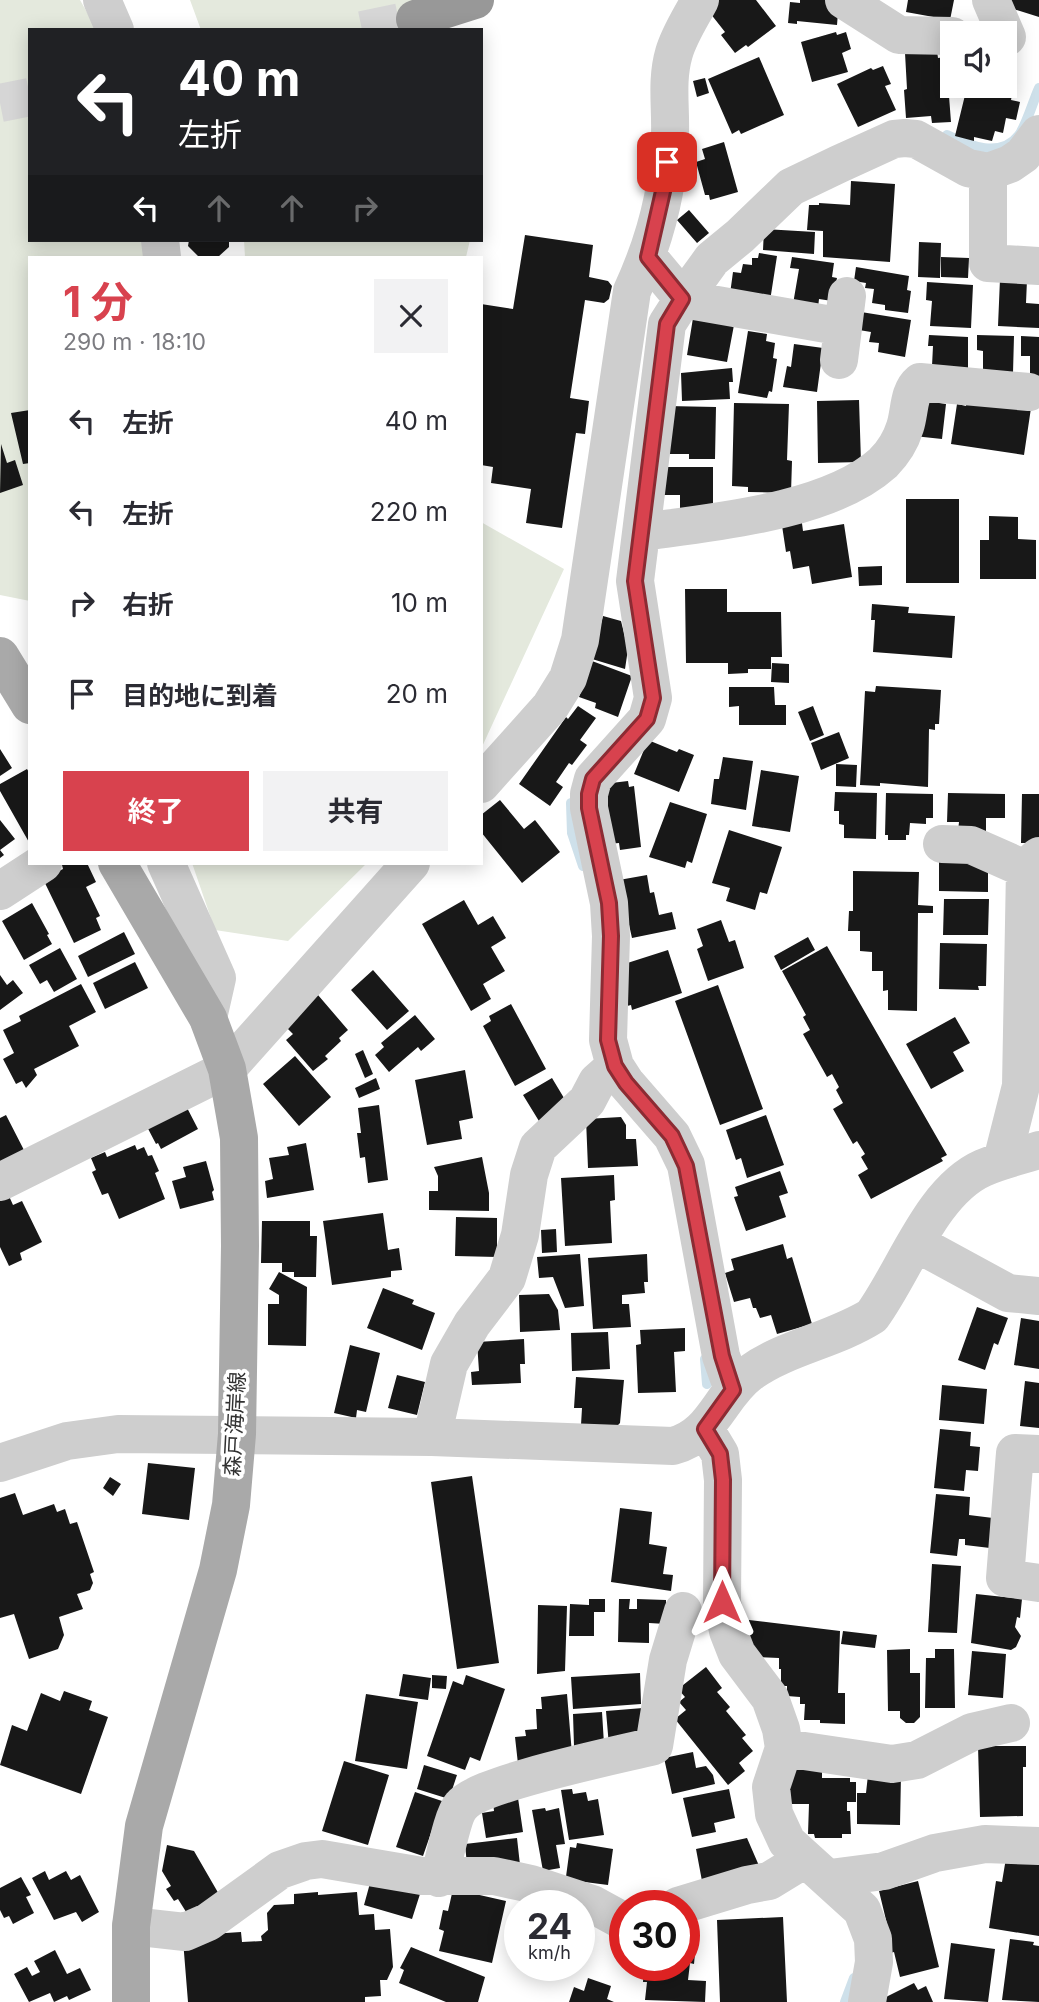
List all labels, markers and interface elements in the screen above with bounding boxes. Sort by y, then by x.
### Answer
map controls [940,21,1017,98]
button: sound [940,21,1017,98]
text: 40 m [178,49,301,108]
icon: left [63,56,154,147]
text: 左折 [178,115,242,154]
pin [637,132,697,192]
icon: arrive [648,143,686,181]
icon: left [127,189,165,227]
icon: ahead [200,189,238,227]
icon: ahead [273,189,311,227]
icon: right [346,189,384,227]
text: 1 分 [63,276,133,327]
button: close [374,279,448,353]
text: 290 m · 18:10 [63,328,206,356]
icon: left [63,402,101,440]
text: 40 m [385,405,448,436]
text: 左折 [122,407,174,438]
icon: left [63,493,101,531]
text: 220 m [370,496,448,527]
text: 左折 [122,498,174,529]
icon: right [63,584,101,622]
text: 10 m [391,587,448,618]
text: 右折 [122,589,174,620]
icon: arrive [63,675,101,713]
text: 20 m [386,678,448,709]
text: 目的地に到着 [122,680,278,711]
button: 終了 [63,771,249,851]
button: 共有 [263,771,448,851]
street label: 森戸海岸線 [219,1371,250,1477]
position arrow [685,1565,759,1639]
speed limit sign: 30 [609,1890,700,1981]
text: 24 [527,1905,572,1947]
text: km/h [528,1942,571,1963]

